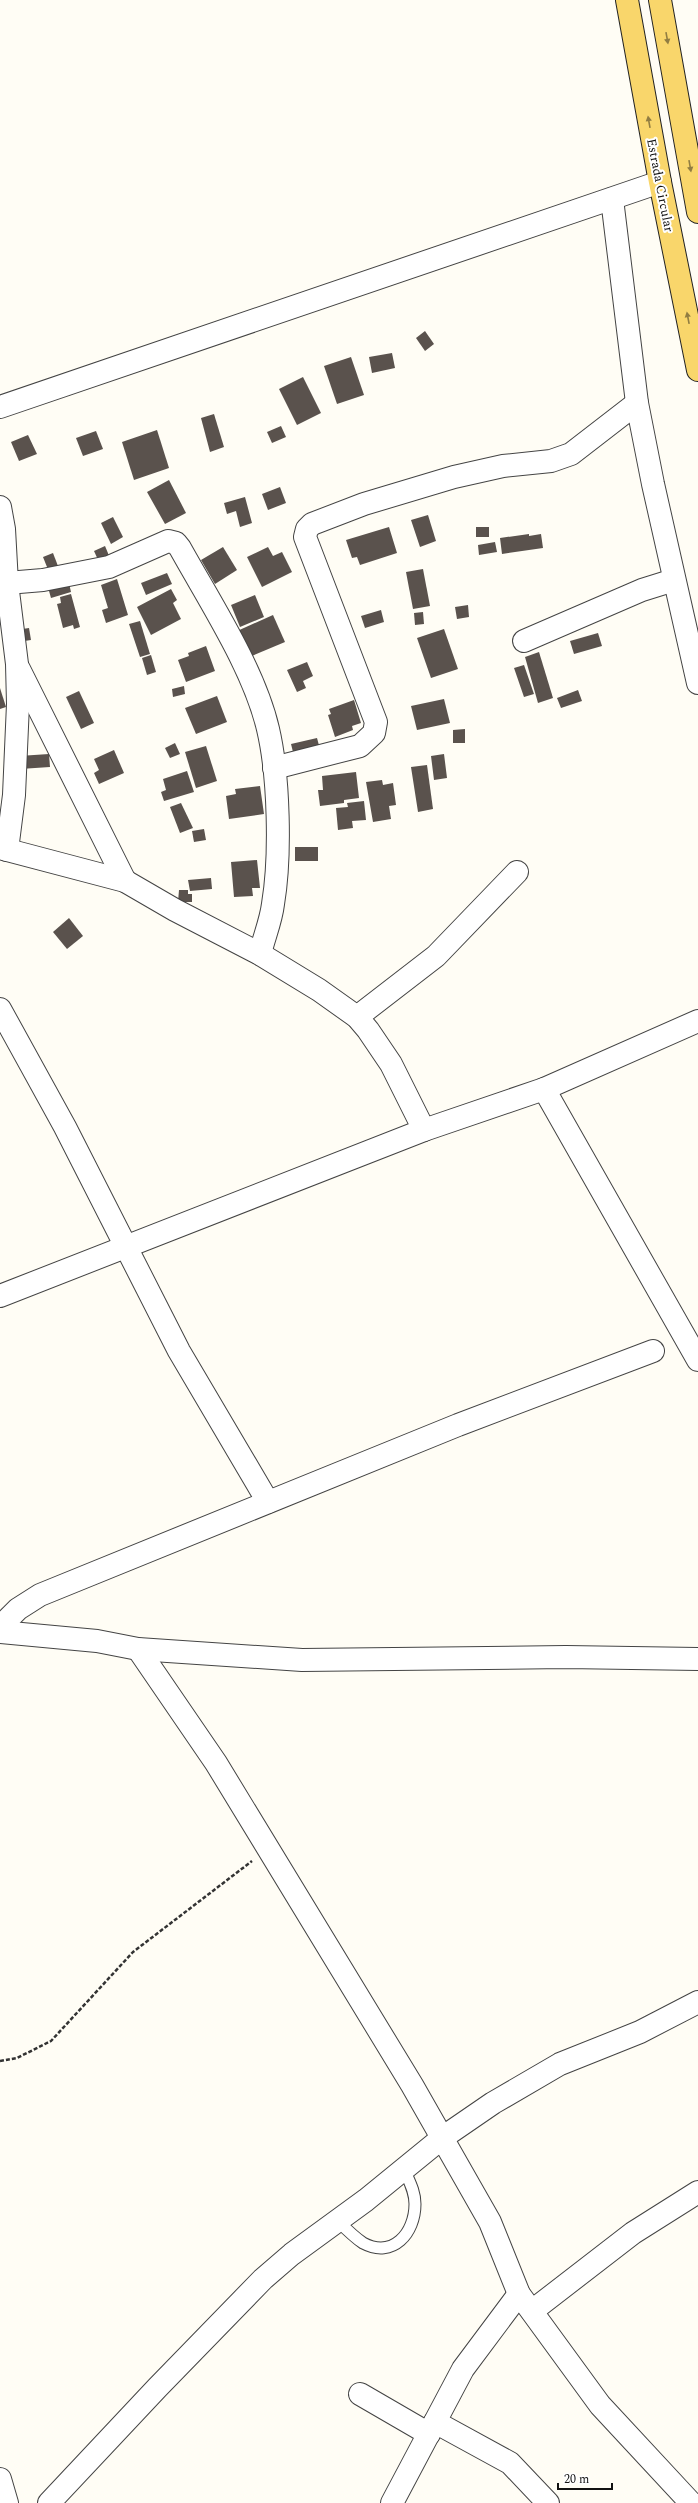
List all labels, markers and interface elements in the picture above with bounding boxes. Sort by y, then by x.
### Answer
one-way arrow [664,32,670,44]
one-way arrow [646,116,652,128]
street label: Estrada Circular [641,137,679,234]
one-way arrow [687,160,693,172]
one-way arrow [684,312,690,324]
scale bar [558,2465,612,2491]
text: 20 m [564,2470,589,2489]

